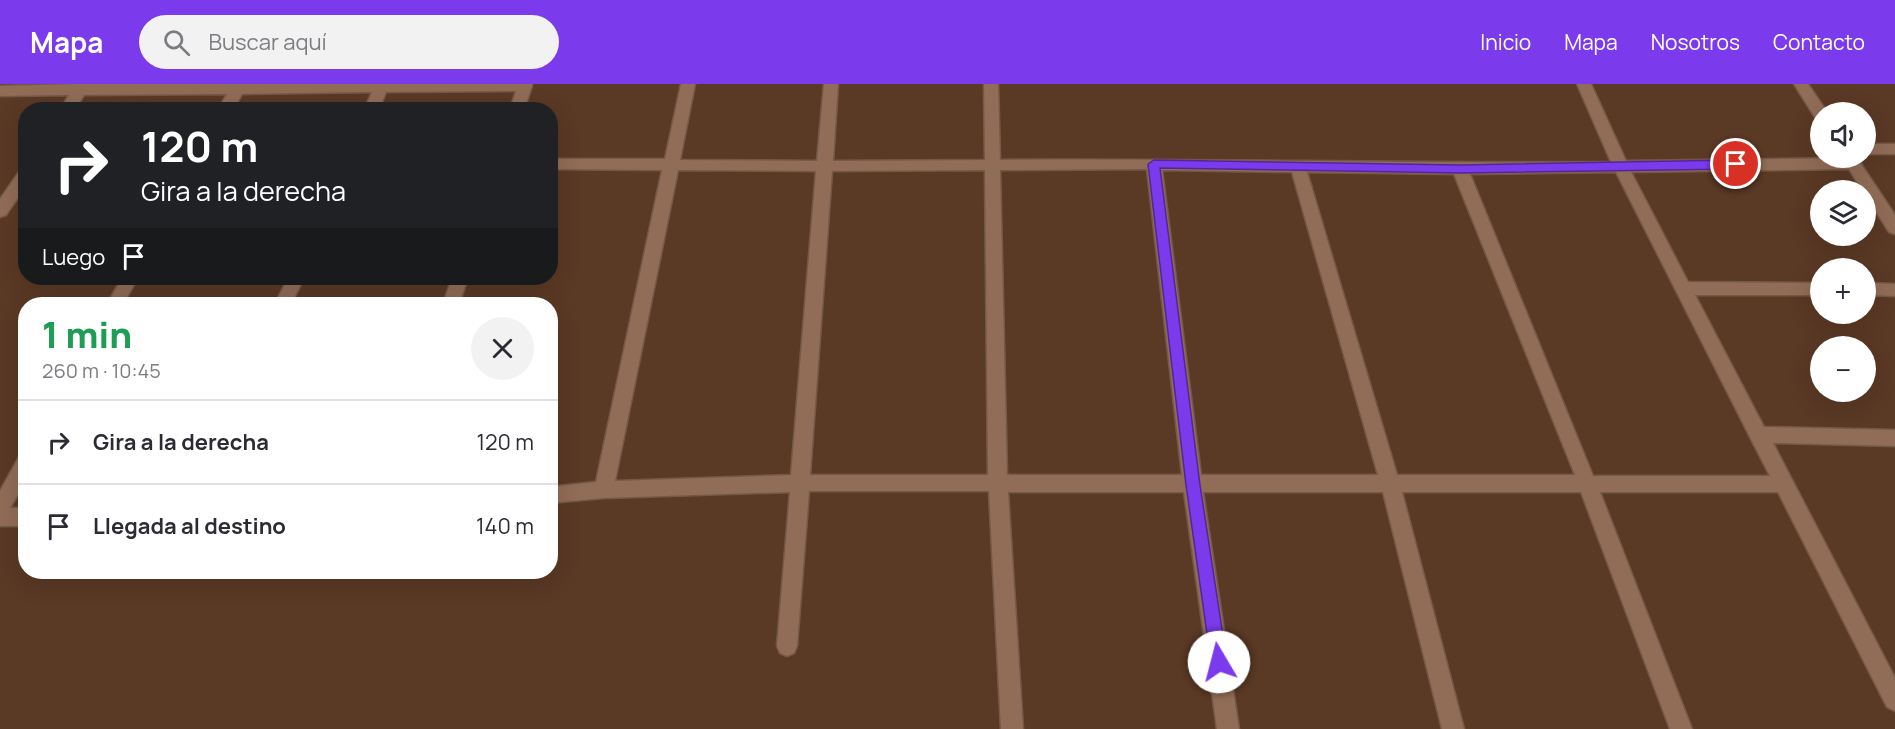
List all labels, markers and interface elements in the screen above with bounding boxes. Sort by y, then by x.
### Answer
search box [139,15,559,69]
text: Mapa [30,23,103,61]
icon: search [160,26,193,59]
text: Buscar aquí [208,27,327,57]
text: Inicio [1480,28,1531,56]
text: Mapa [1564,28,1618,56]
text: Nosotros [1651,28,1740,56]
text: Contacto [1773,28,1865,56]
map controls [1810,102,1876,402]
button: sound [1810,102,1876,168]
text: 120 m [141,117,258,175]
icon: right [42,126,120,204]
pin [1710,138,1761,189]
icon: arrive [1719,147,1752,180]
text: Gira a la derecha [141,172,346,209]
button: layers [1810,180,1876,246]
icon: arrive [117,240,150,273]
text: Luego [42,242,105,272]
button: + [1810,258,1876,324]
text: 1 min [42,310,132,359]
button: close [471,317,534,380]
button: − [1810,336,1876,402]
text: 260 m · 10:45 [42,357,161,384]
icon: right [42,426,75,459]
text: Gira a la derecha [93,427,269,457]
text: 120 m [476,427,534,457]
icon: arrive [42,510,75,543]
text: Llegada al destino [93,511,286,541]
text: 140 m [476,511,534,541]
position arrow [1187,630,1251,694]

